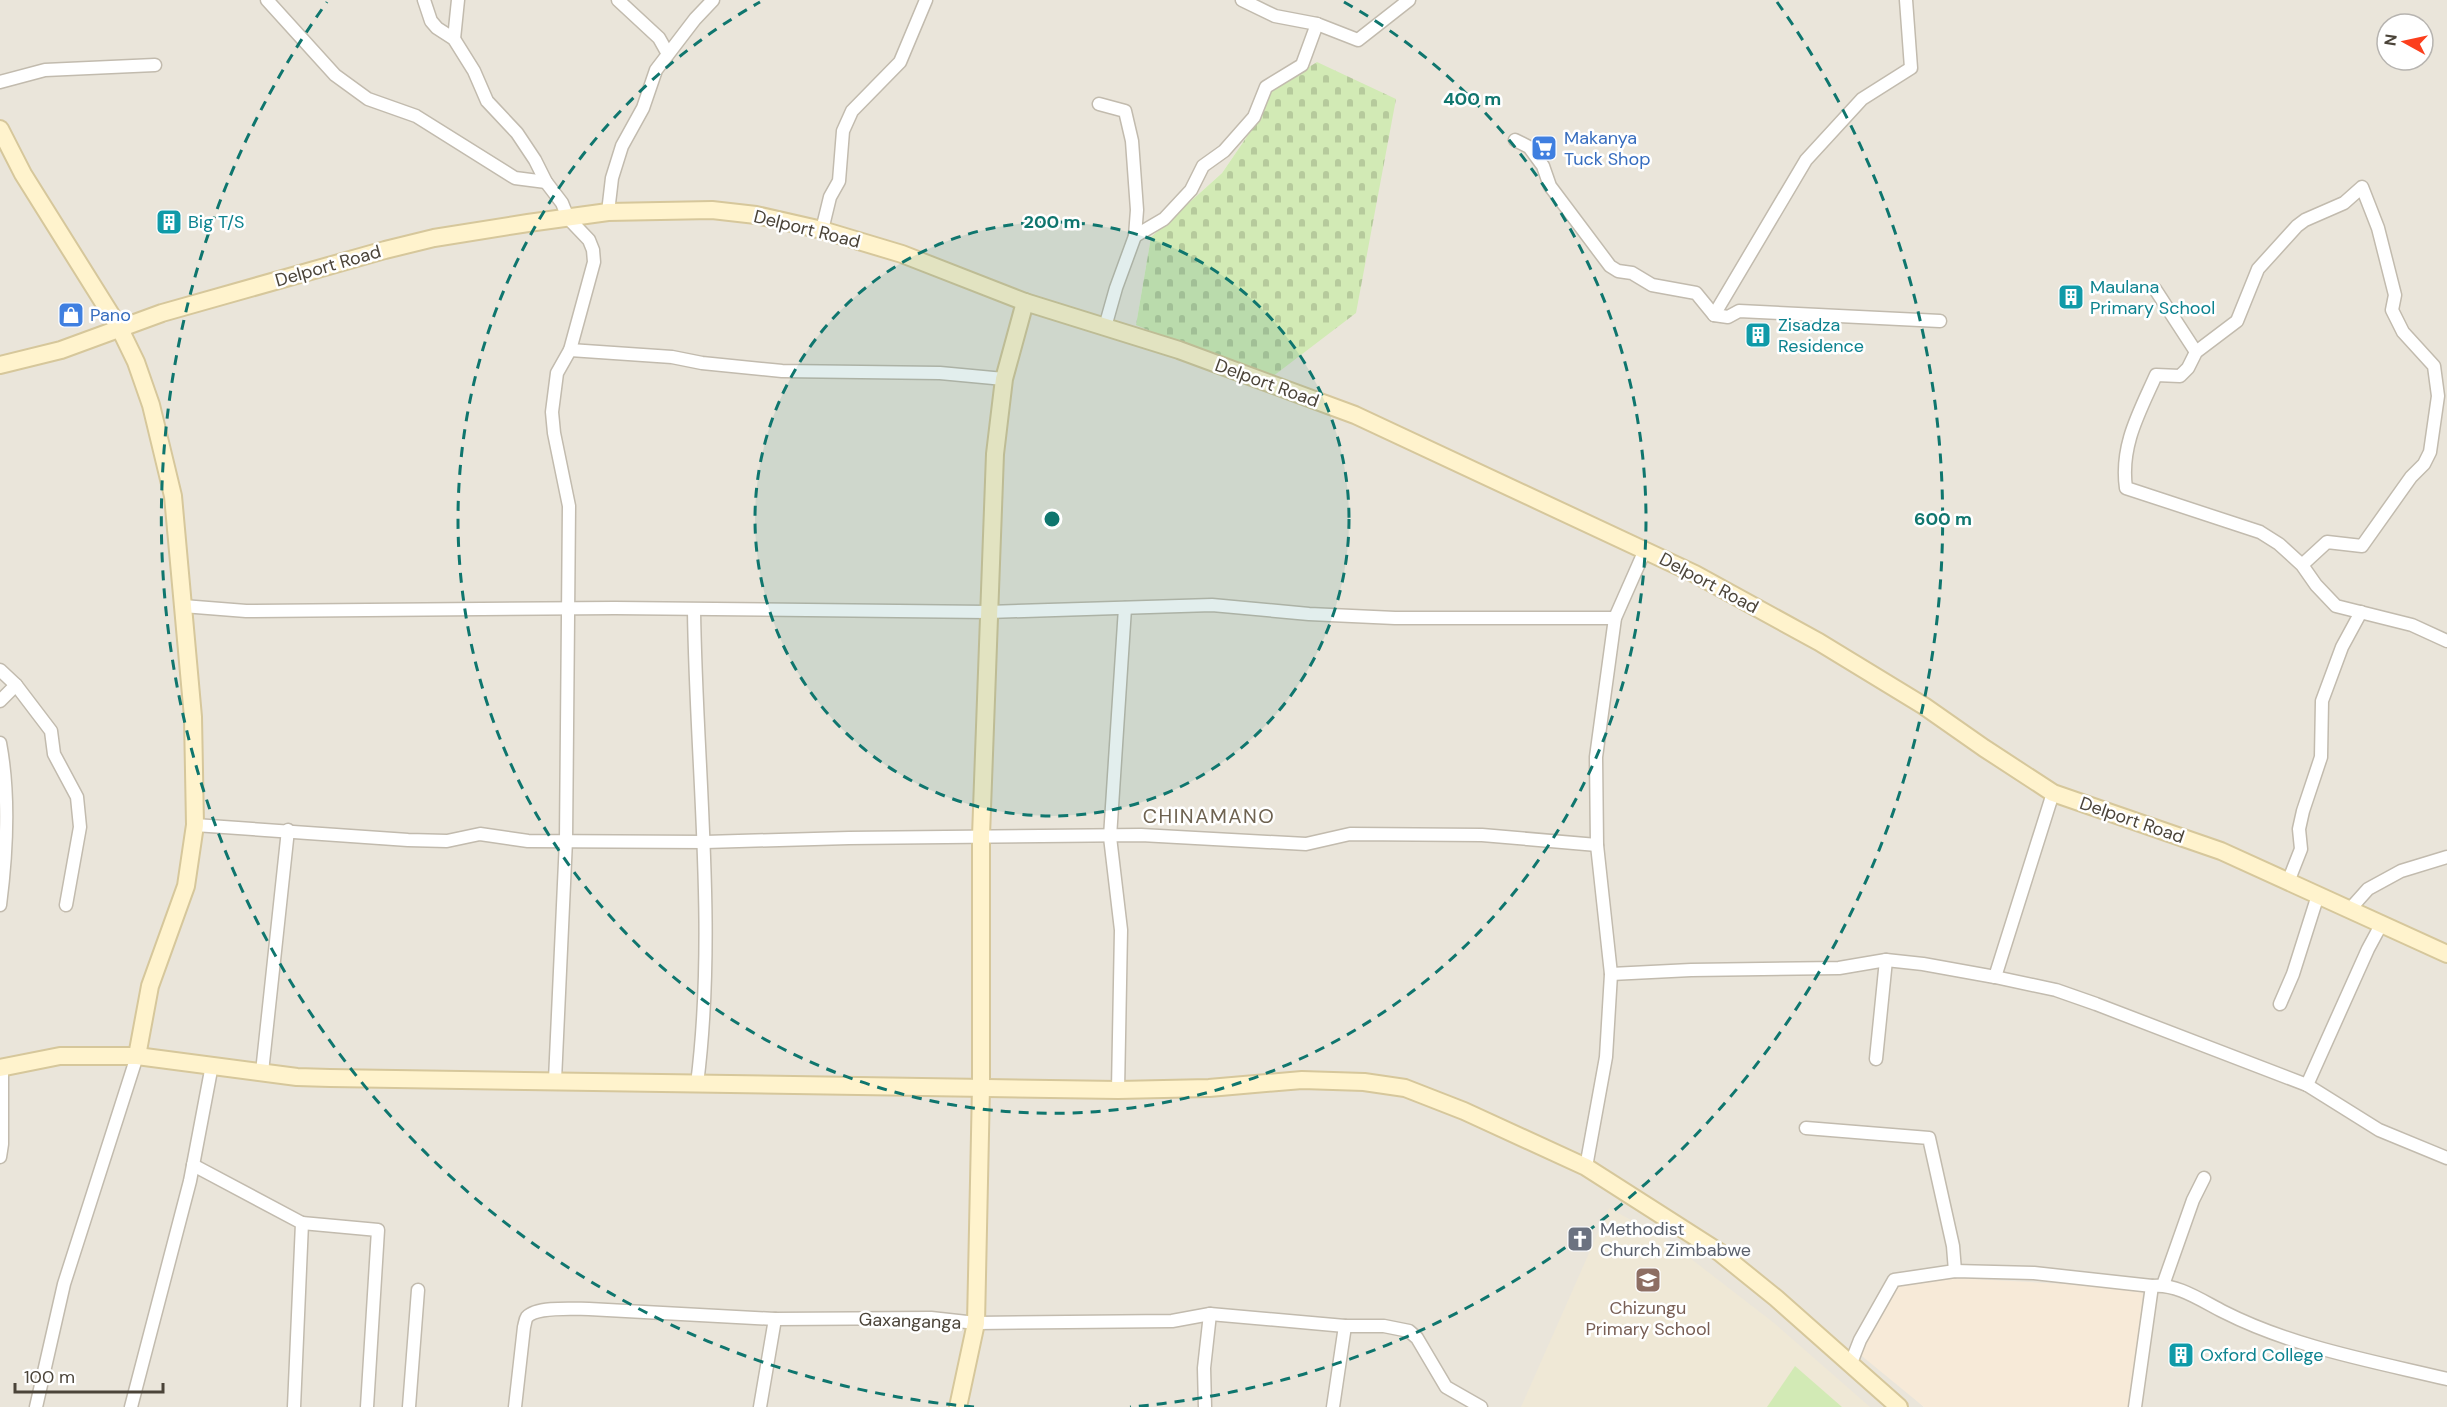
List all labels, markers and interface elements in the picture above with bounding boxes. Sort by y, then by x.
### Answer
north arrow [2375,12,2435,72]
text: N [2379,33,2402,47]
text: 400 m [1443,87,1501,111]
place label: Makanya Tuck Shop [1564,126,1650,171]
supermarket icon: Makanya Tuck Shop [1529,133,1559,163]
street label: Delport Road [751,204,863,254]
building icon: Big T/S [154,207,184,237]
place label: Big T/S [188,210,245,234]
text: 200 m [1024,210,1080,234]
street label: Delport Road [272,239,384,293]
place label: Maulana Primary School [2090,275,2215,320]
building icon: Maulana Primary School [2056,282,2086,312]
shop icon: Pano [56,300,86,330]
place label: Pano [90,303,131,327]
place label: Zisadza Residence [1778,313,1864,358]
building icon: Zisadza Residence [1743,320,1773,350]
street label: Delport Road [1212,353,1322,413]
text: 600 m [1914,507,1972,531]
centre of rings [1042,509,1062,529]
street label: Delport Road [1655,547,1763,619]
street label: Delport Road [2077,791,2187,849]
district label: CHINAMANO [1143,803,1275,829]
place label: Methodist Church Zimbabwe [1600,1217,1751,1262]
church icon: Methodist Church Zimbabwe [1565,1224,1595,1254]
school or university icon: Chizungu Primary School [1633,1265,1663,1295]
place label: Chizungu Primary School [1585,1296,1711,1341]
street label: Gaxanganga [858,1307,962,1335]
building icon: Oxford College [2166,1340,2196,1370]
place label: Oxford College [2200,1343,2323,1367]
scale bar [15,1356,164,1394]
text: 100 m [24,1365,75,1389]

